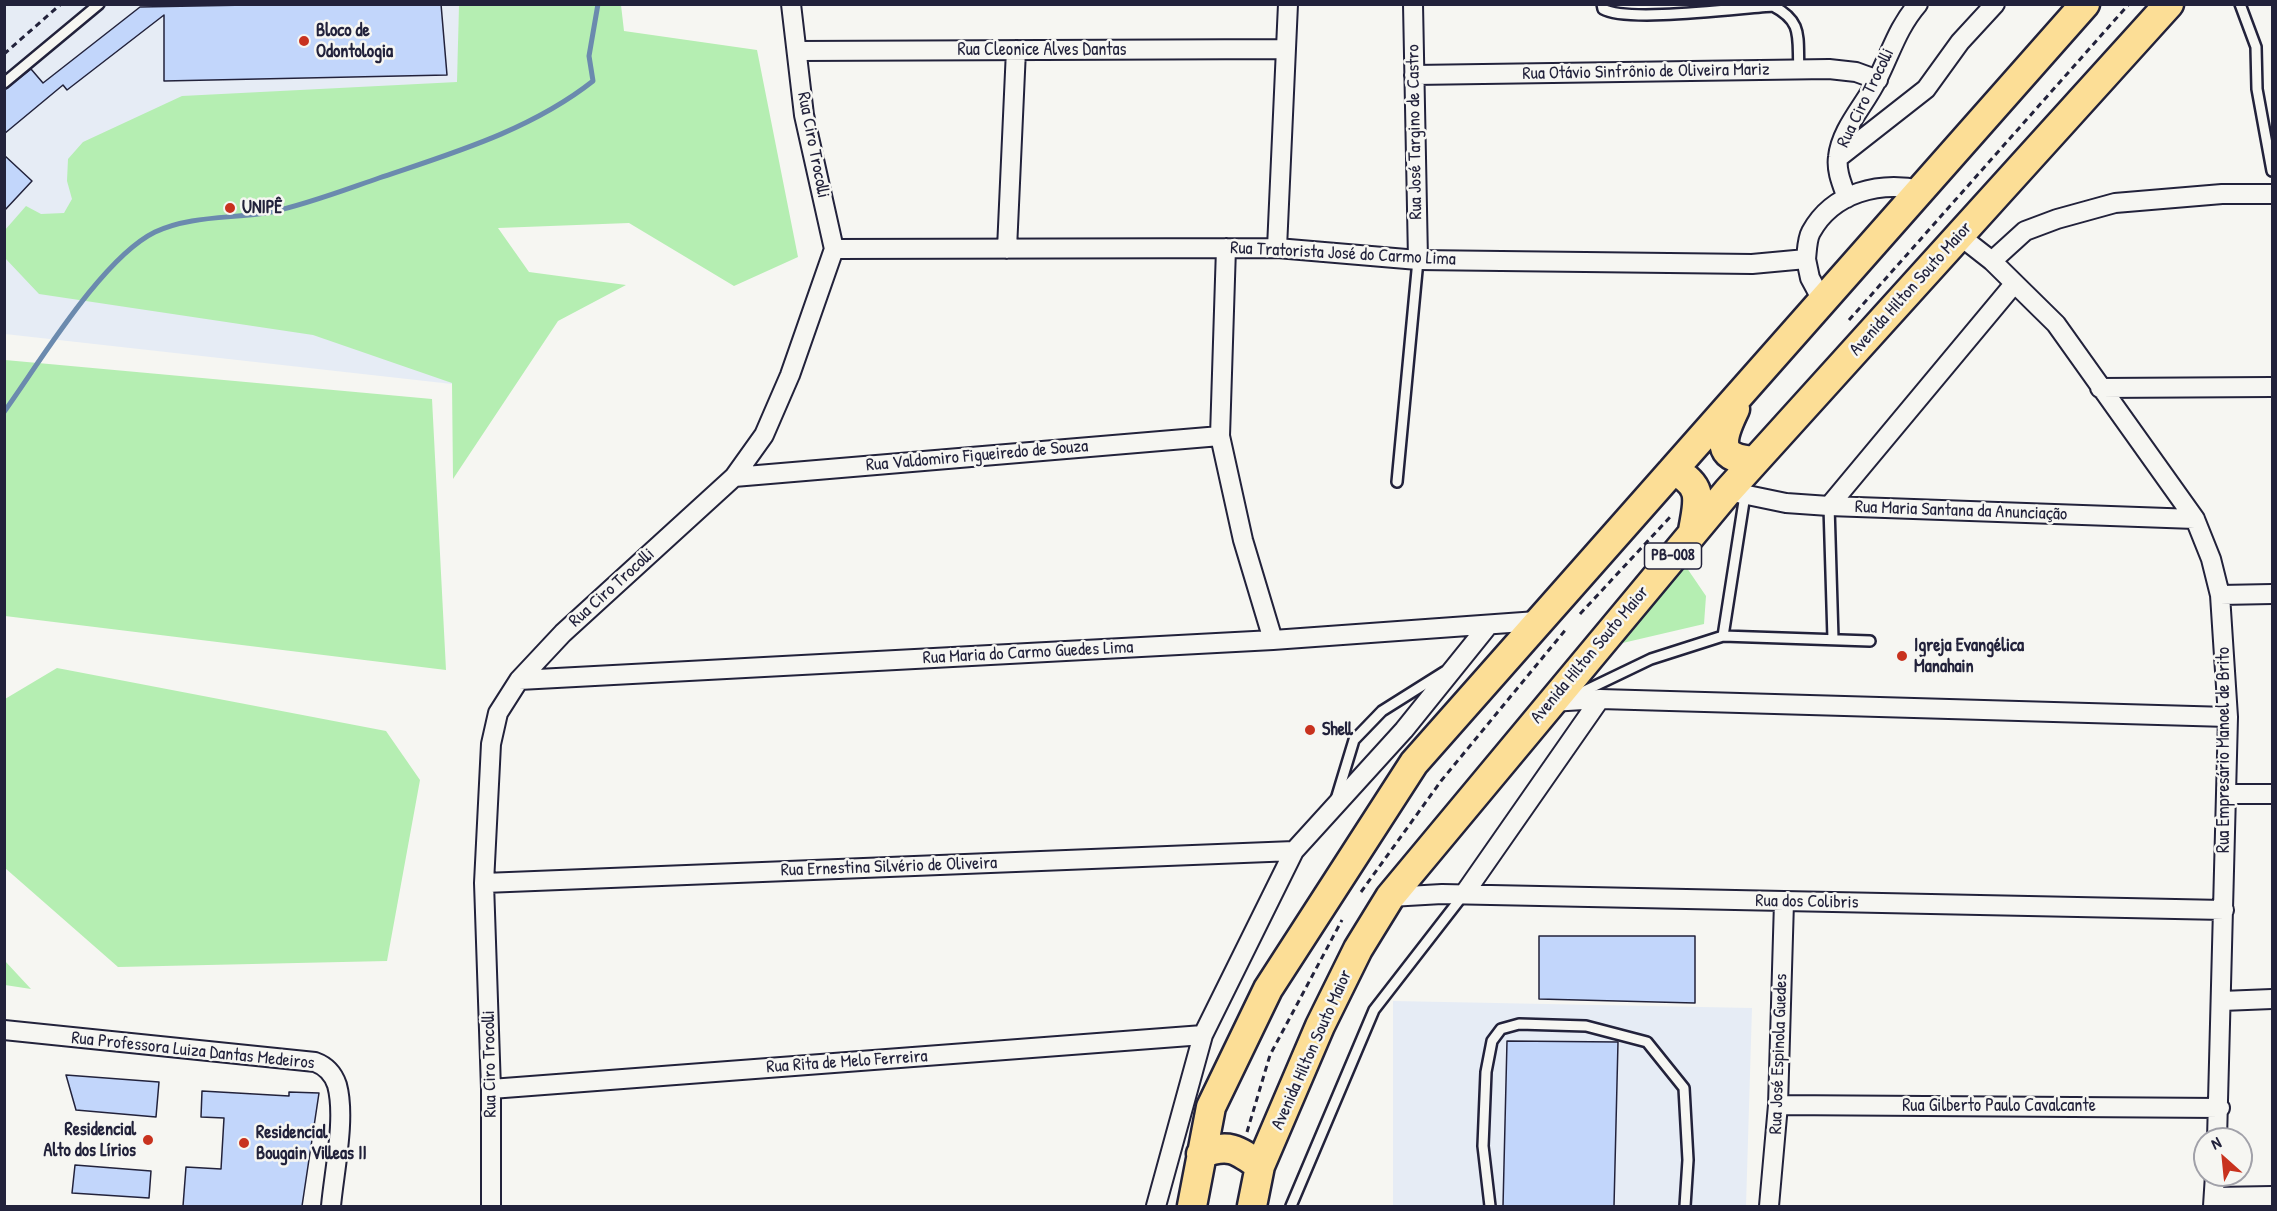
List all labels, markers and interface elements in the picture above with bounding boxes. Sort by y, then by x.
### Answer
place label: Bloco de Odontologia [316,20,393,63]
marker: Bloco de Odontologia [297,34,311,48]
street label: Rua Cleonice Alves Dantas [957,39,1127,61]
street label: Rua José Targino de Castro [1403,44,1427,220]
street label: Rua Ciro Trocolli [1833,45,1899,151]
street label: Rua Otávio Sinfrônio de Oliveira Mariz [1522,59,1770,85]
street label: Rua Ciro Trocolli [792,90,834,200]
place label: UNIPÊ [242,197,282,219]
marker: UNIPÊ [223,201,237,215]
street label: Avenida Hilton Souto Maior [1845,218,1977,360]
street label: Rua Tratorista José do Carmo Lima [1230,237,1456,271]
street label: Rua Valdomiro Figueiredo de Souza [865,436,1089,476]
street label: Rua Maria Santana da Anunciação [1855,497,2067,525]
road number: PB-008 [1644,543,1702,569]
street label: Rua Ciro Trocolli [565,544,659,632]
street label: Avenida Hilton Souto Maior [1526,582,1654,728]
place label: Igreja Evangélica Manahain [1914,635,2024,678]
street label: Rua Maria do Carmo Guedes Lima [922,637,1134,669]
street label: Rua Empresário Manoel de Brito [2213,647,2235,853]
marker: Igreja Evangélica Manahain [1895,649,1909,663]
place label: Shell [1322,719,1353,741]
marker: Shell [1303,723,1317,737]
street label: Rua Ernestina Silvério de Oliveira [780,852,998,882]
street label: Rua dos Colibris [1755,890,1859,914]
street label: Avenida Hilton Souto Maior [1267,967,1357,1133]
street label: Rua José Espinola Guedes [1765,973,1793,1135]
street label: Rua Ciro Trocolli [478,1010,502,1118]
street label: Rua Professora Luiza Dantas Medeiros [70,1027,316,1075]
street label: Rua Rita de Melo Ferreira [766,1046,928,1078]
street label: Rua Gilberto Paulo Cavalcante [1902,1095,2096,1117]
place label: Residencial Alto dos Lírios [44,1119,136,1162]
place label: Residencial Bougain Villeas II [256,1122,367,1164]
north arrow [2193,1127,2253,1187]
text: N [2207,1131,2225,1154]
marker: Residencial Alto dos Lírios [141,1133,155,1147]
marker: Residencial Bougain Villeas II [237,1136,251,1150]

